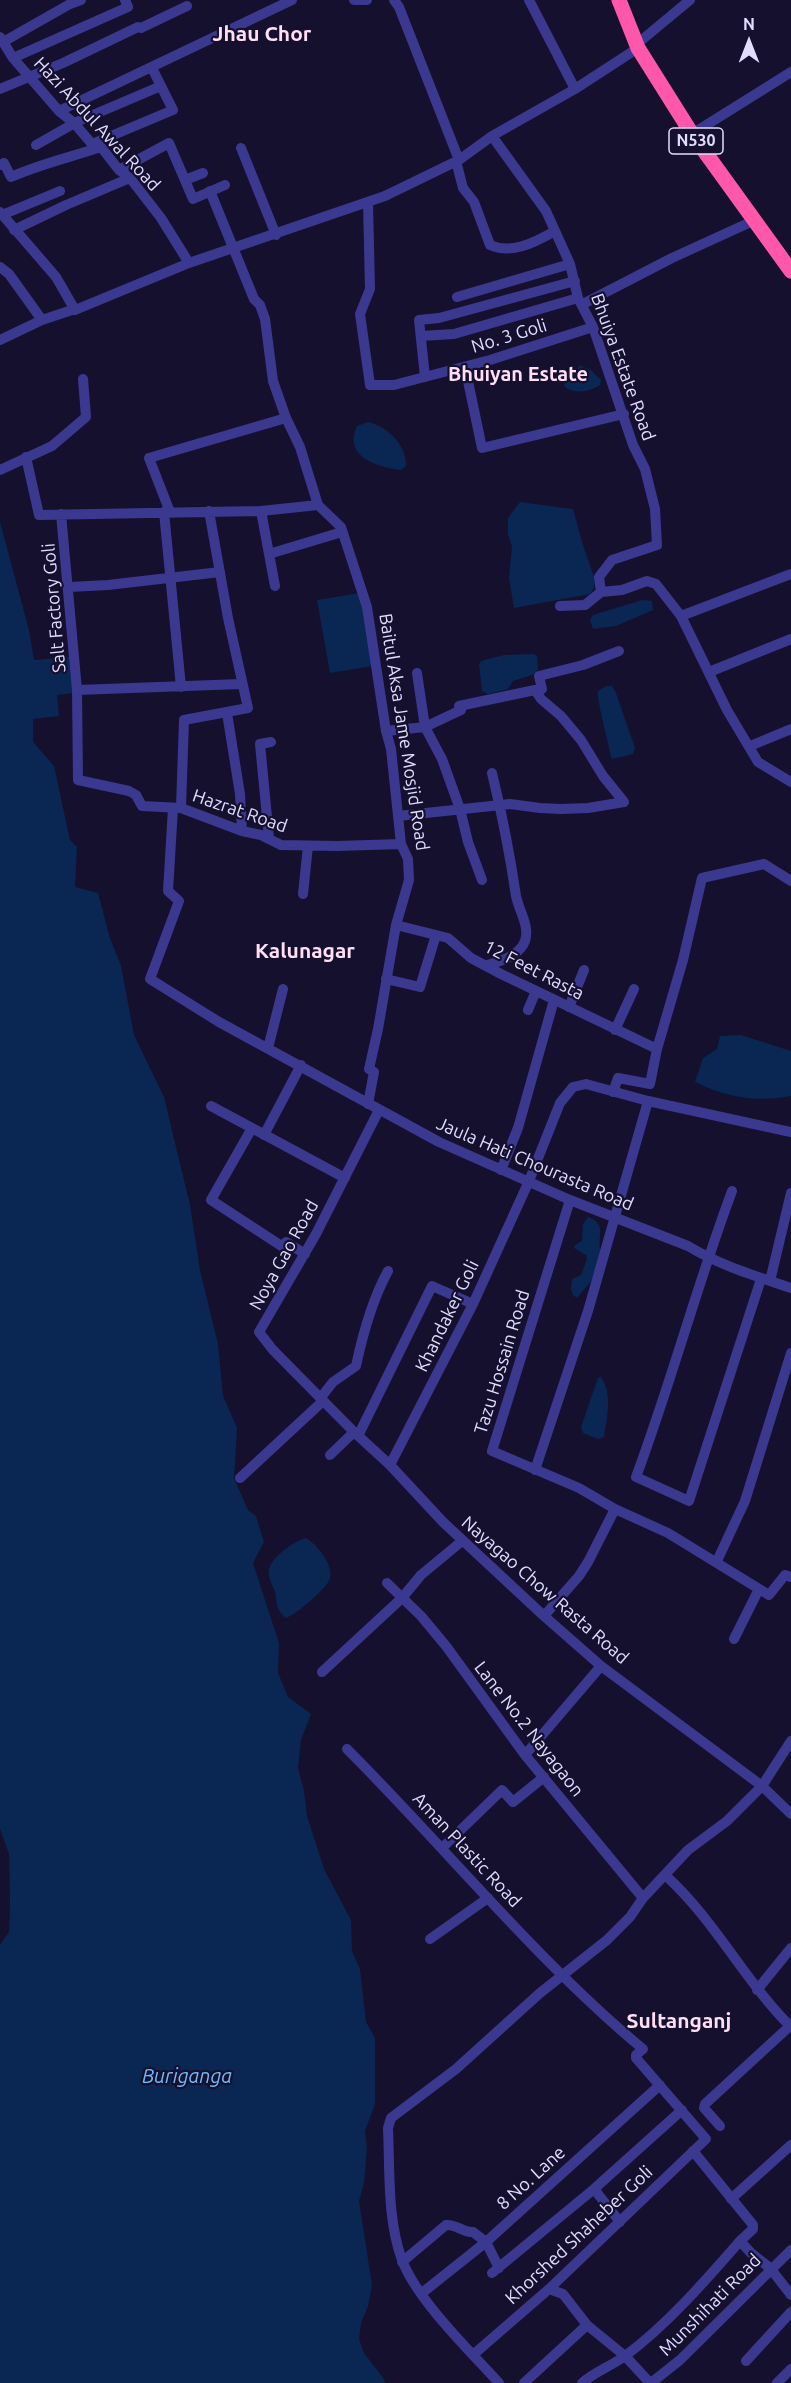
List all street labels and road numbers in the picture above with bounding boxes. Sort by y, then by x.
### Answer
street label: Hazi Abdul Awal Road [29,52,165,196]
road number: N530 [669,128,723,154]
street label: Bhuiya Estate Road [586,290,660,444]
street label: No. 3 Goli [469,314,549,358]
street label: Salt Factory Goli [38,542,70,674]
street label: Baitul Aksa Jame Mosjid Road [375,612,433,852]
street label: Hazrat Road [190,785,290,837]
street label: 12 Feet Rasta [480,936,588,1004]
street label: Jaula Hati Chourasta Road [433,1113,637,1215]
street label: Noya Gao Road [245,1196,323,1314]
street label: Khandaker Goli [411,1257,483,1375]
street label: Tazu Hossain Road [470,1287,534,1437]
street label: Nayagao Chow Rasta Road [457,1512,633,1668]
street label: Lane No.2 Nayagaon [470,1657,588,1801]
street label: Aman Plastic Road [408,1788,526,1912]
street label: 8 No. Lane [492,2142,570,2214]
street label: Khorshed Shaheber Goli [501,2161,657,2309]
street label: Munshihati Road [655,2250,765,2360]

